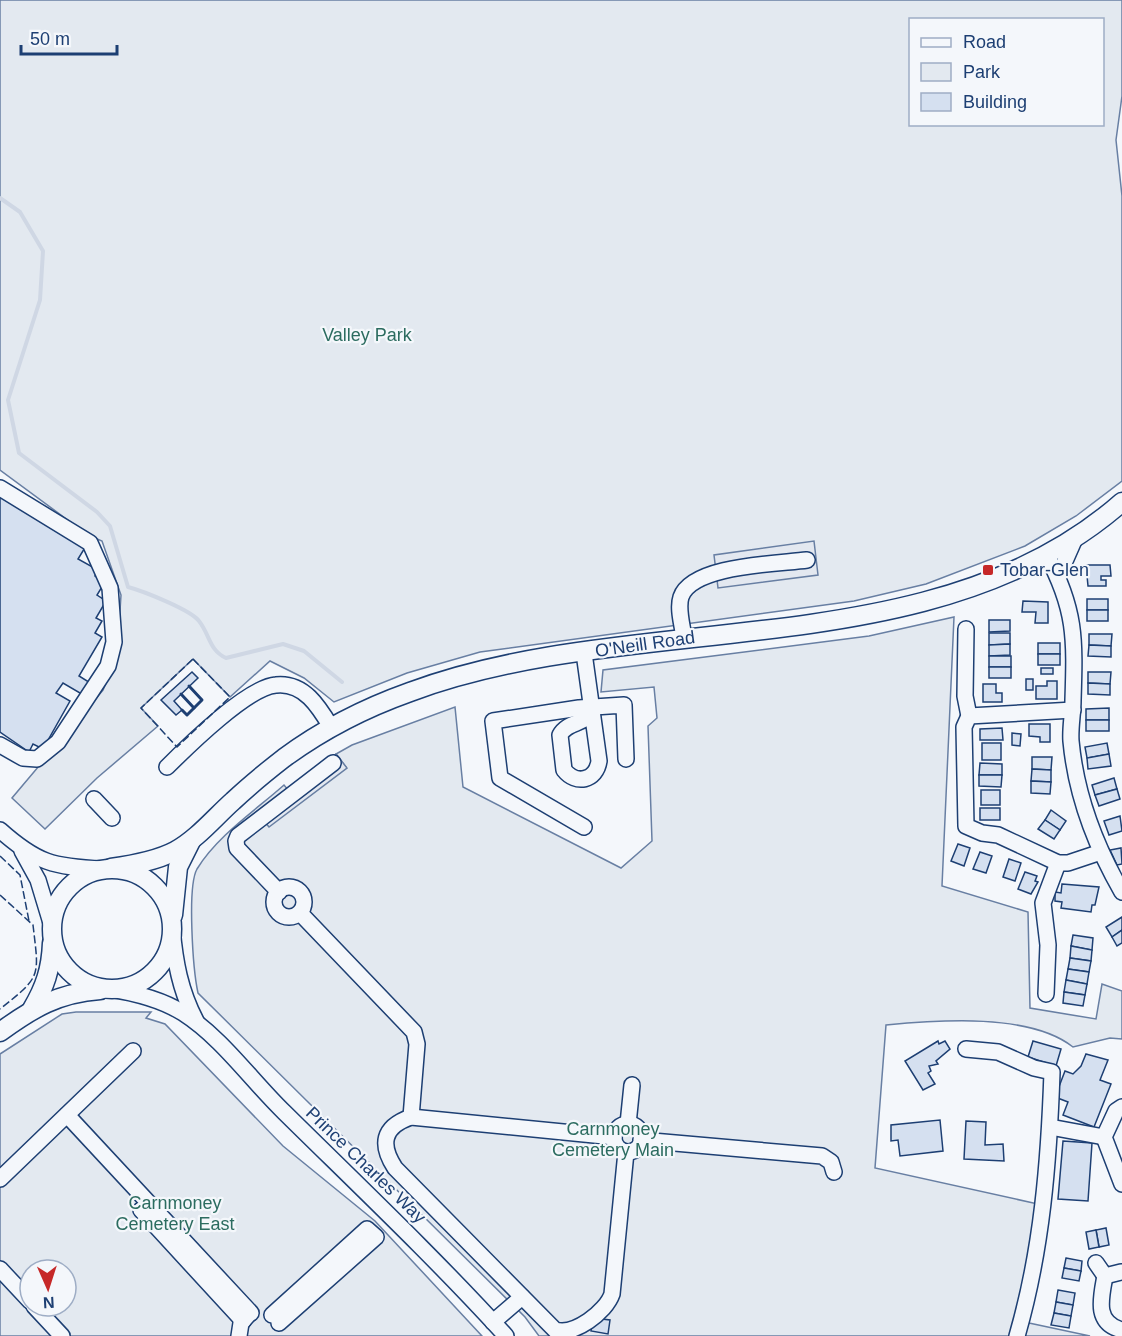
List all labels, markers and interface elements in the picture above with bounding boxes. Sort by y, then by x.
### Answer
scale bar [21,18,117,56]
legend [909,18,1104,126]
text: 50 m [30,29,70,49]
text: Road [963,32,1006,52]
text: Park [963,62,1001,82]
text: Building [963,92,1027,112]
park label: Valley Park [322,325,413,345]
place label: Tobar-Glen [1000,560,1089,580]
marker: Tobar-Glen [981,563,995,577]
street label: O'Neill Road [594,627,696,661]
street label: Prince Charles Way [302,1103,430,1227]
park label: Carnmoney Cemetery Main [552,1119,674,1160]
park label: Carnmoney Cemetery East [115,1193,235,1234]
north arrow [18,1258,78,1318]
text: N [43,1294,55,1311]

